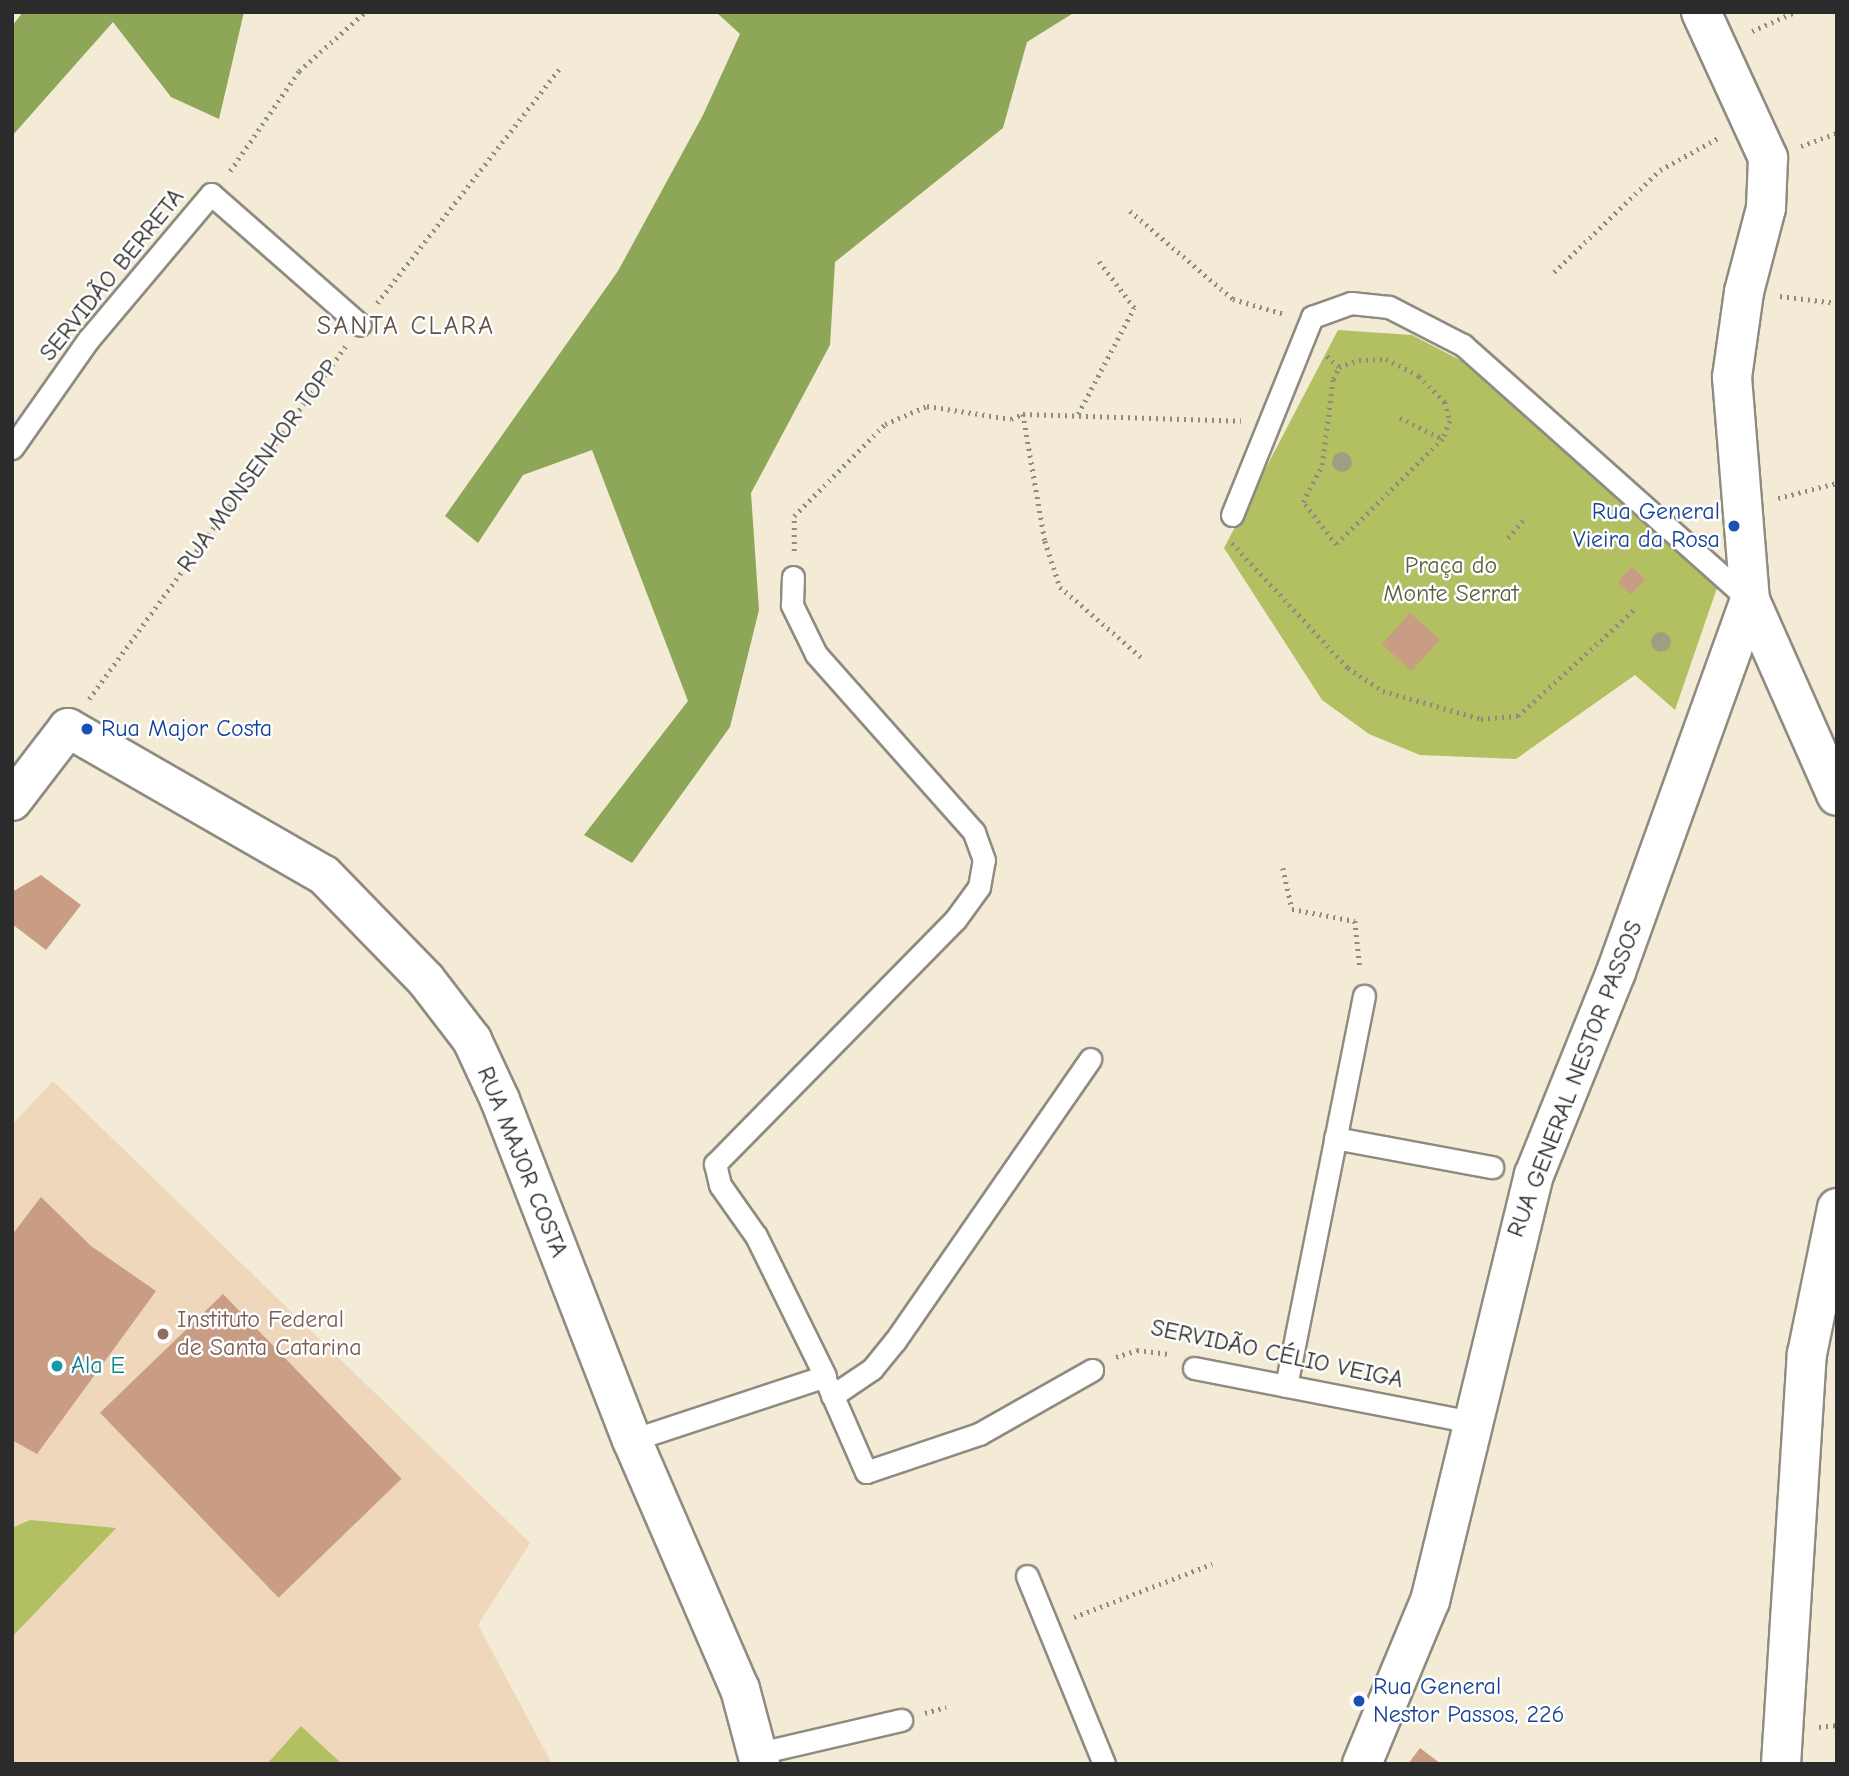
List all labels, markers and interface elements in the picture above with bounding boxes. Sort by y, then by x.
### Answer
street label: SERVIDÃO BERRETA [34,183,190,367]
district label: SANTA CLARA [318,311,494,343]
street label: RUA MONSENHOR TOPP [171,354,345,578]
place label: Rua General Vieira da Rosa [1573,498,1720,554]
marker: Rua General Vieira da Rosa [1726,518,1742,534]
park label: Praça do Monte Serrat [1383,552,1519,608]
place label: Rua Major Costa [101,715,272,743]
marker: Rua Major Costa [79,721,95,737]
street label: RUA GENERAL NESTOR PASSOS [1501,917,1649,1241]
street label: RUA MAJOR COSTA [471,1062,573,1262]
place label: Instituto Federal de Santa Catarina [177,1306,362,1362]
street label: SERVIDÃO CÉLIO VEIGA [1148,1313,1406,1395]
marker: Instituto Federal de Santa Catarina [155,1326,171,1342]
place label: Ala E [71,1352,125,1380]
marker: Ala E [49,1358,65,1374]
place label: Rua General Nestor Passos, 226 [1373,1673,1564,1729]
marker: Rua General Nestor Passos, 226 [1351,1693,1367,1709]

